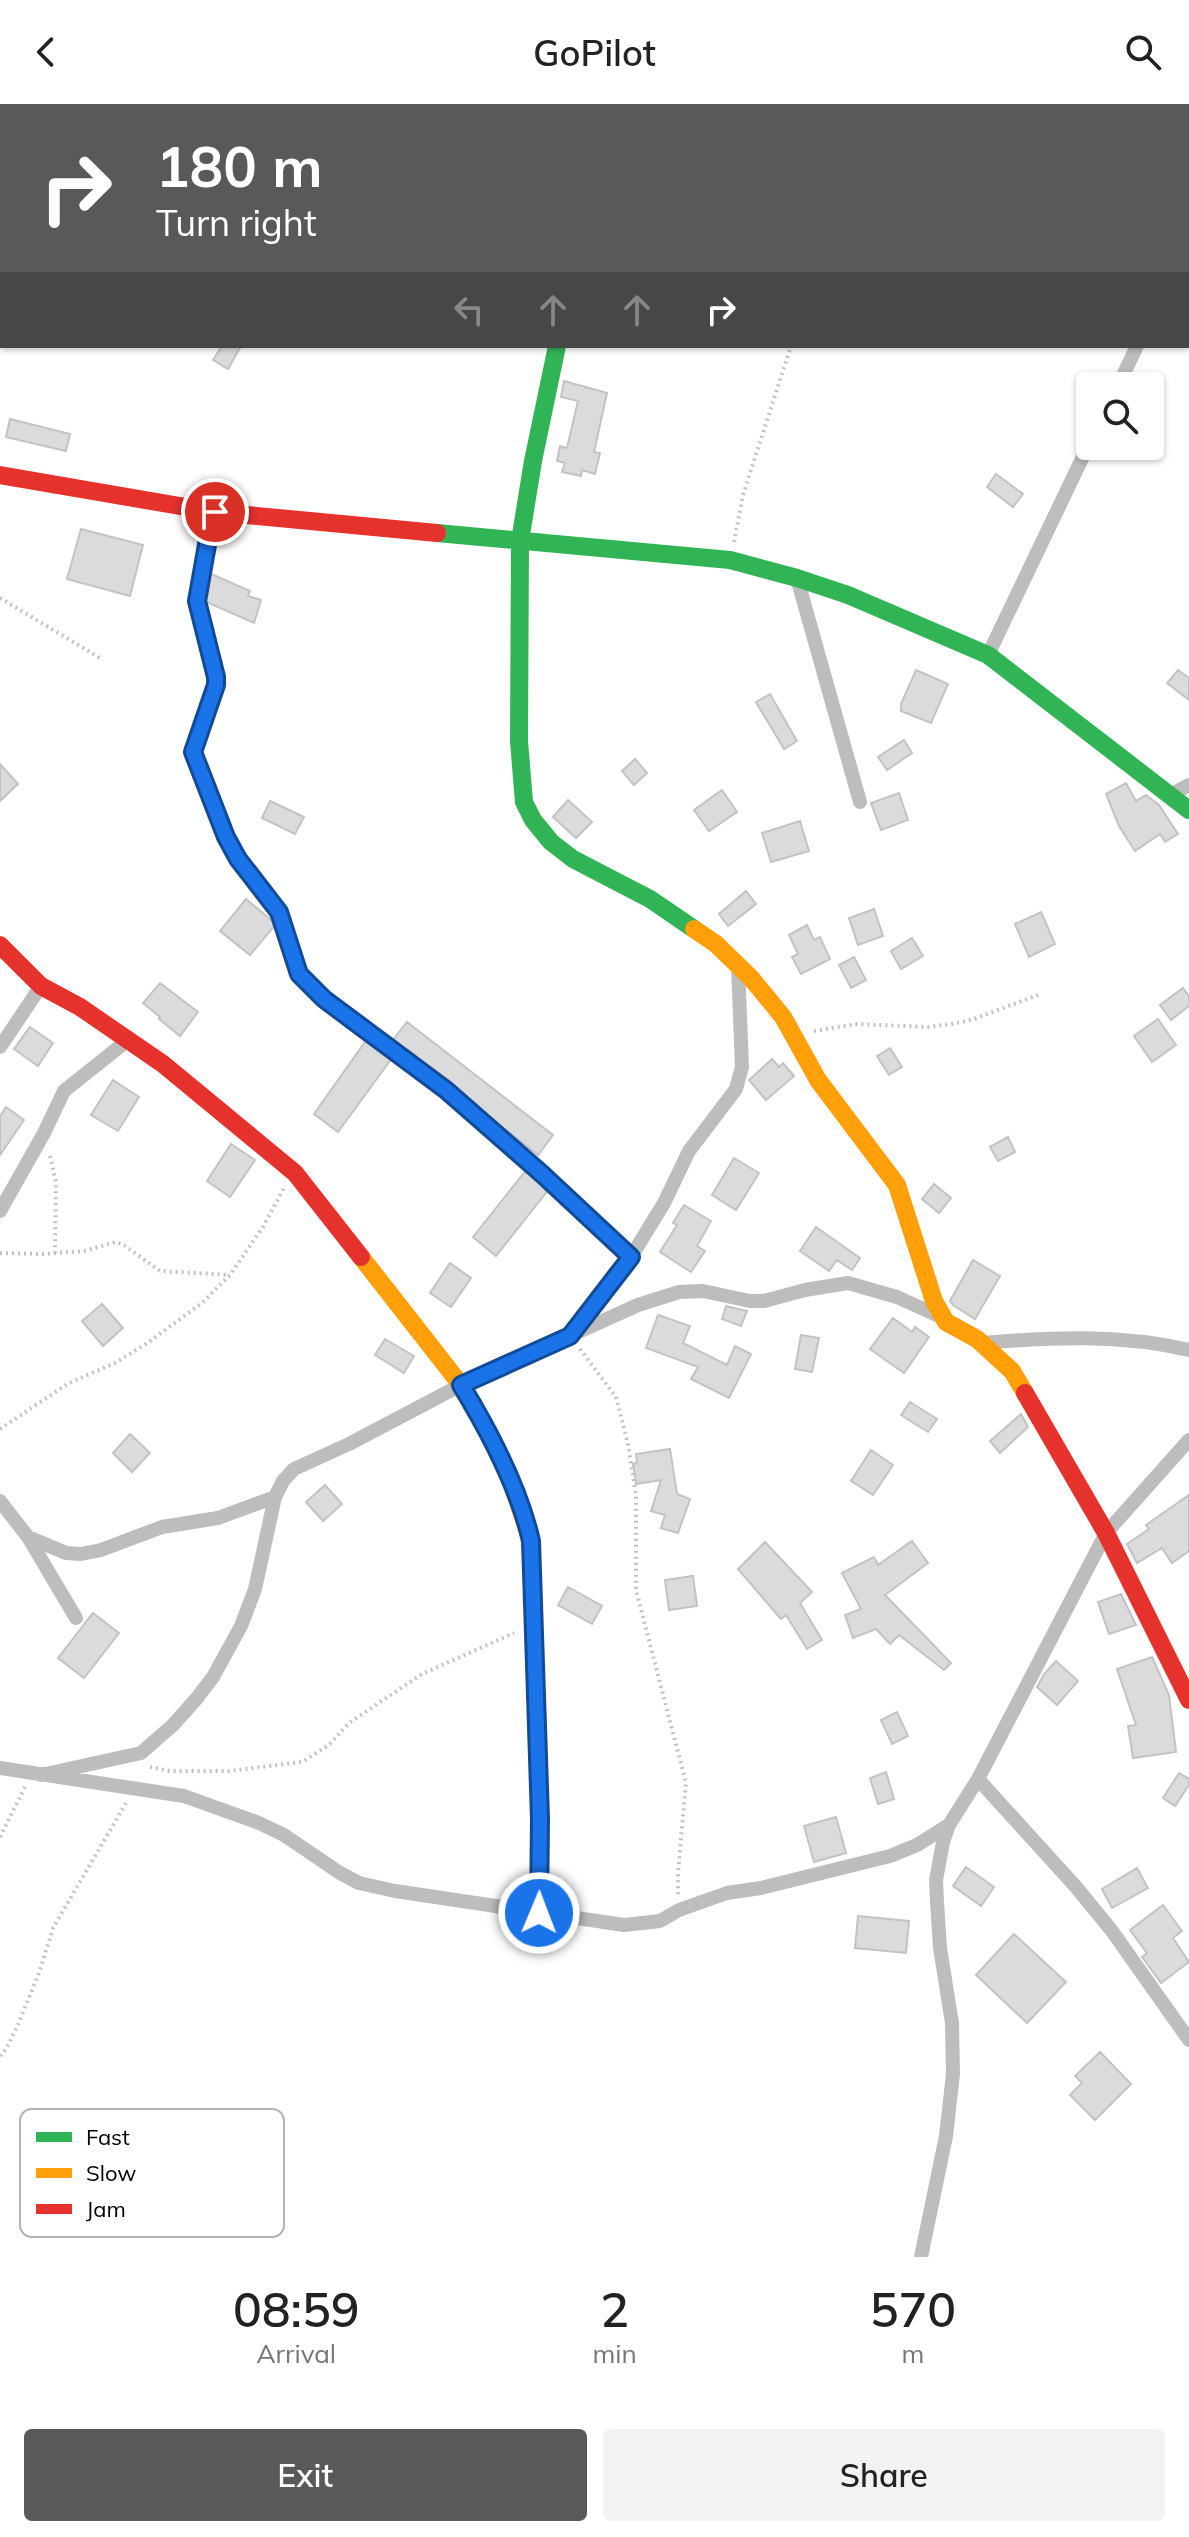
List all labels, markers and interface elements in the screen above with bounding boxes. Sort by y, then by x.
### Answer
icon: back [24,30,68,74]
text: GoPilot [533,30,656,75]
icon: search [1121,30,1165,74]
text: 180 m [156,131,323,201]
icon: right [24,136,128,240]
text: Turn right [156,200,317,245]
icon: left [447,288,491,332]
icon: ahead [531,288,575,332]
icon: ahead [615,288,659,332]
icon: right [699,288,743,332]
map controls [1076,372,1164,460]
button: search [1076,372,1164,460]
pin [181,478,249,546]
icon: arrive [193,490,237,534]
position arrow [497,1871,581,1955]
legend [20,2109,284,2237]
text: Fast [86,2123,130,2151]
text: Slow [86,2159,136,2187]
text: Jam [86,2195,126,2223]
text: 08:59 [233,2279,360,2339]
text: 2 [600,2279,629,2339]
text: 570 [870,2279,956,2339]
text: Arrival [256,2337,336,2370]
text: min [592,2337,637,2370]
text: m [901,2337,924,2370]
button: Exit [24,2429,587,2521]
button: Share [603,2429,1165,2521]

